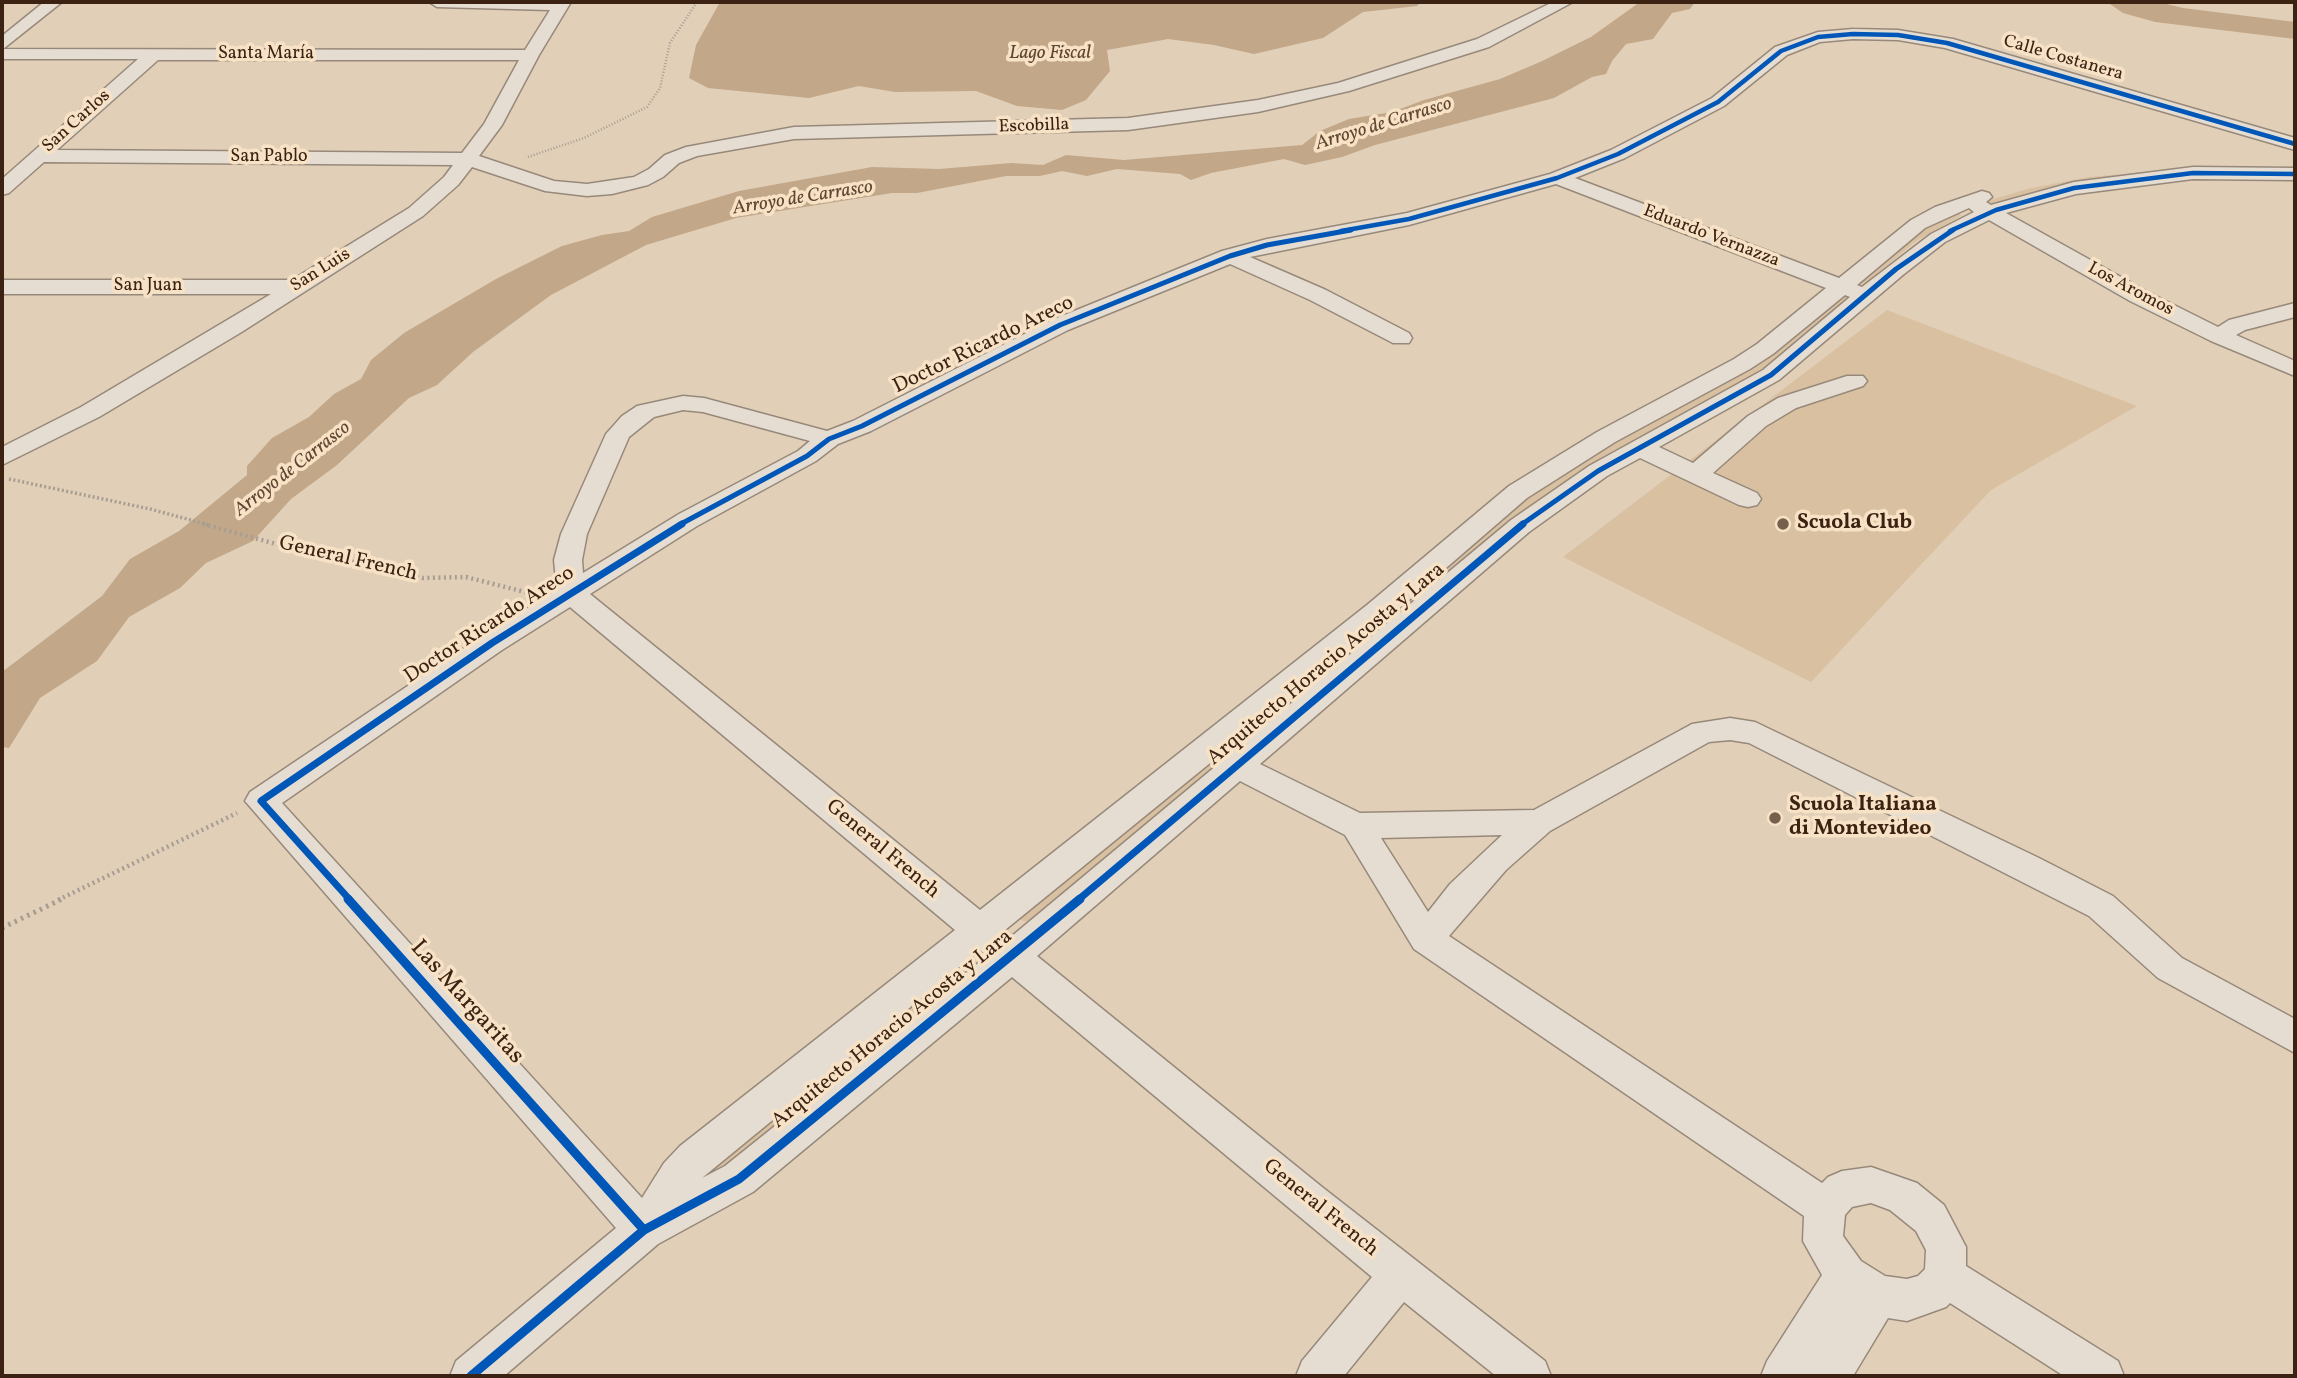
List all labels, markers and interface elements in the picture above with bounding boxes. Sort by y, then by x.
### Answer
street label: Calle Costanera [2001,32,2125,86]
street label: Santa María [218,44,314,66]
water label: Lago Fiscal [1009,44,1091,66]
street label: San Carlos [38,86,116,158]
water label: Arroyo de Carrasco [1313,93,1455,157]
street label: Escobilla [998,115,1070,139]
street label: San Pablo [230,147,308,169]
water label: Arroyo de Carrasco [732,177,874,221]
street label: Eduardo Vernazza [1640,201,1782,273]
street label: San Luis [287,244,355,298]
street label: Los Aromos [2083,258,2177,322]
street label: San Juan [113,276,183,298]
street label: Doctor Ricardo Areco [890,291,1078,401]
water label: Arroyo de Carrasco [230,418,356,522]
place label: Scuola Club [1797,511,1912,537]
marker: Scuola Club [1775,516,1791,532]
street label: General French [276,532,420,588]
street label: Arquitecto Horacio Acosta y Lara [1203,558,1451,772]
street label: Doctor Ricardo Areco [400,562,580,690]
place label: Scuola Italiana di Montevideo [1789,793,1937,843]
street label: General French [820,795,944,905]
marker: Scuola Italiana di Montevideo [1767,810,1783,826]
street label: Arquitecto Horacio Acosta y Lara [768,925,1018,1135]
street label: Las Margaritas [403,935,529,1071]
street label: General French [1257,1155,1383,1263]

